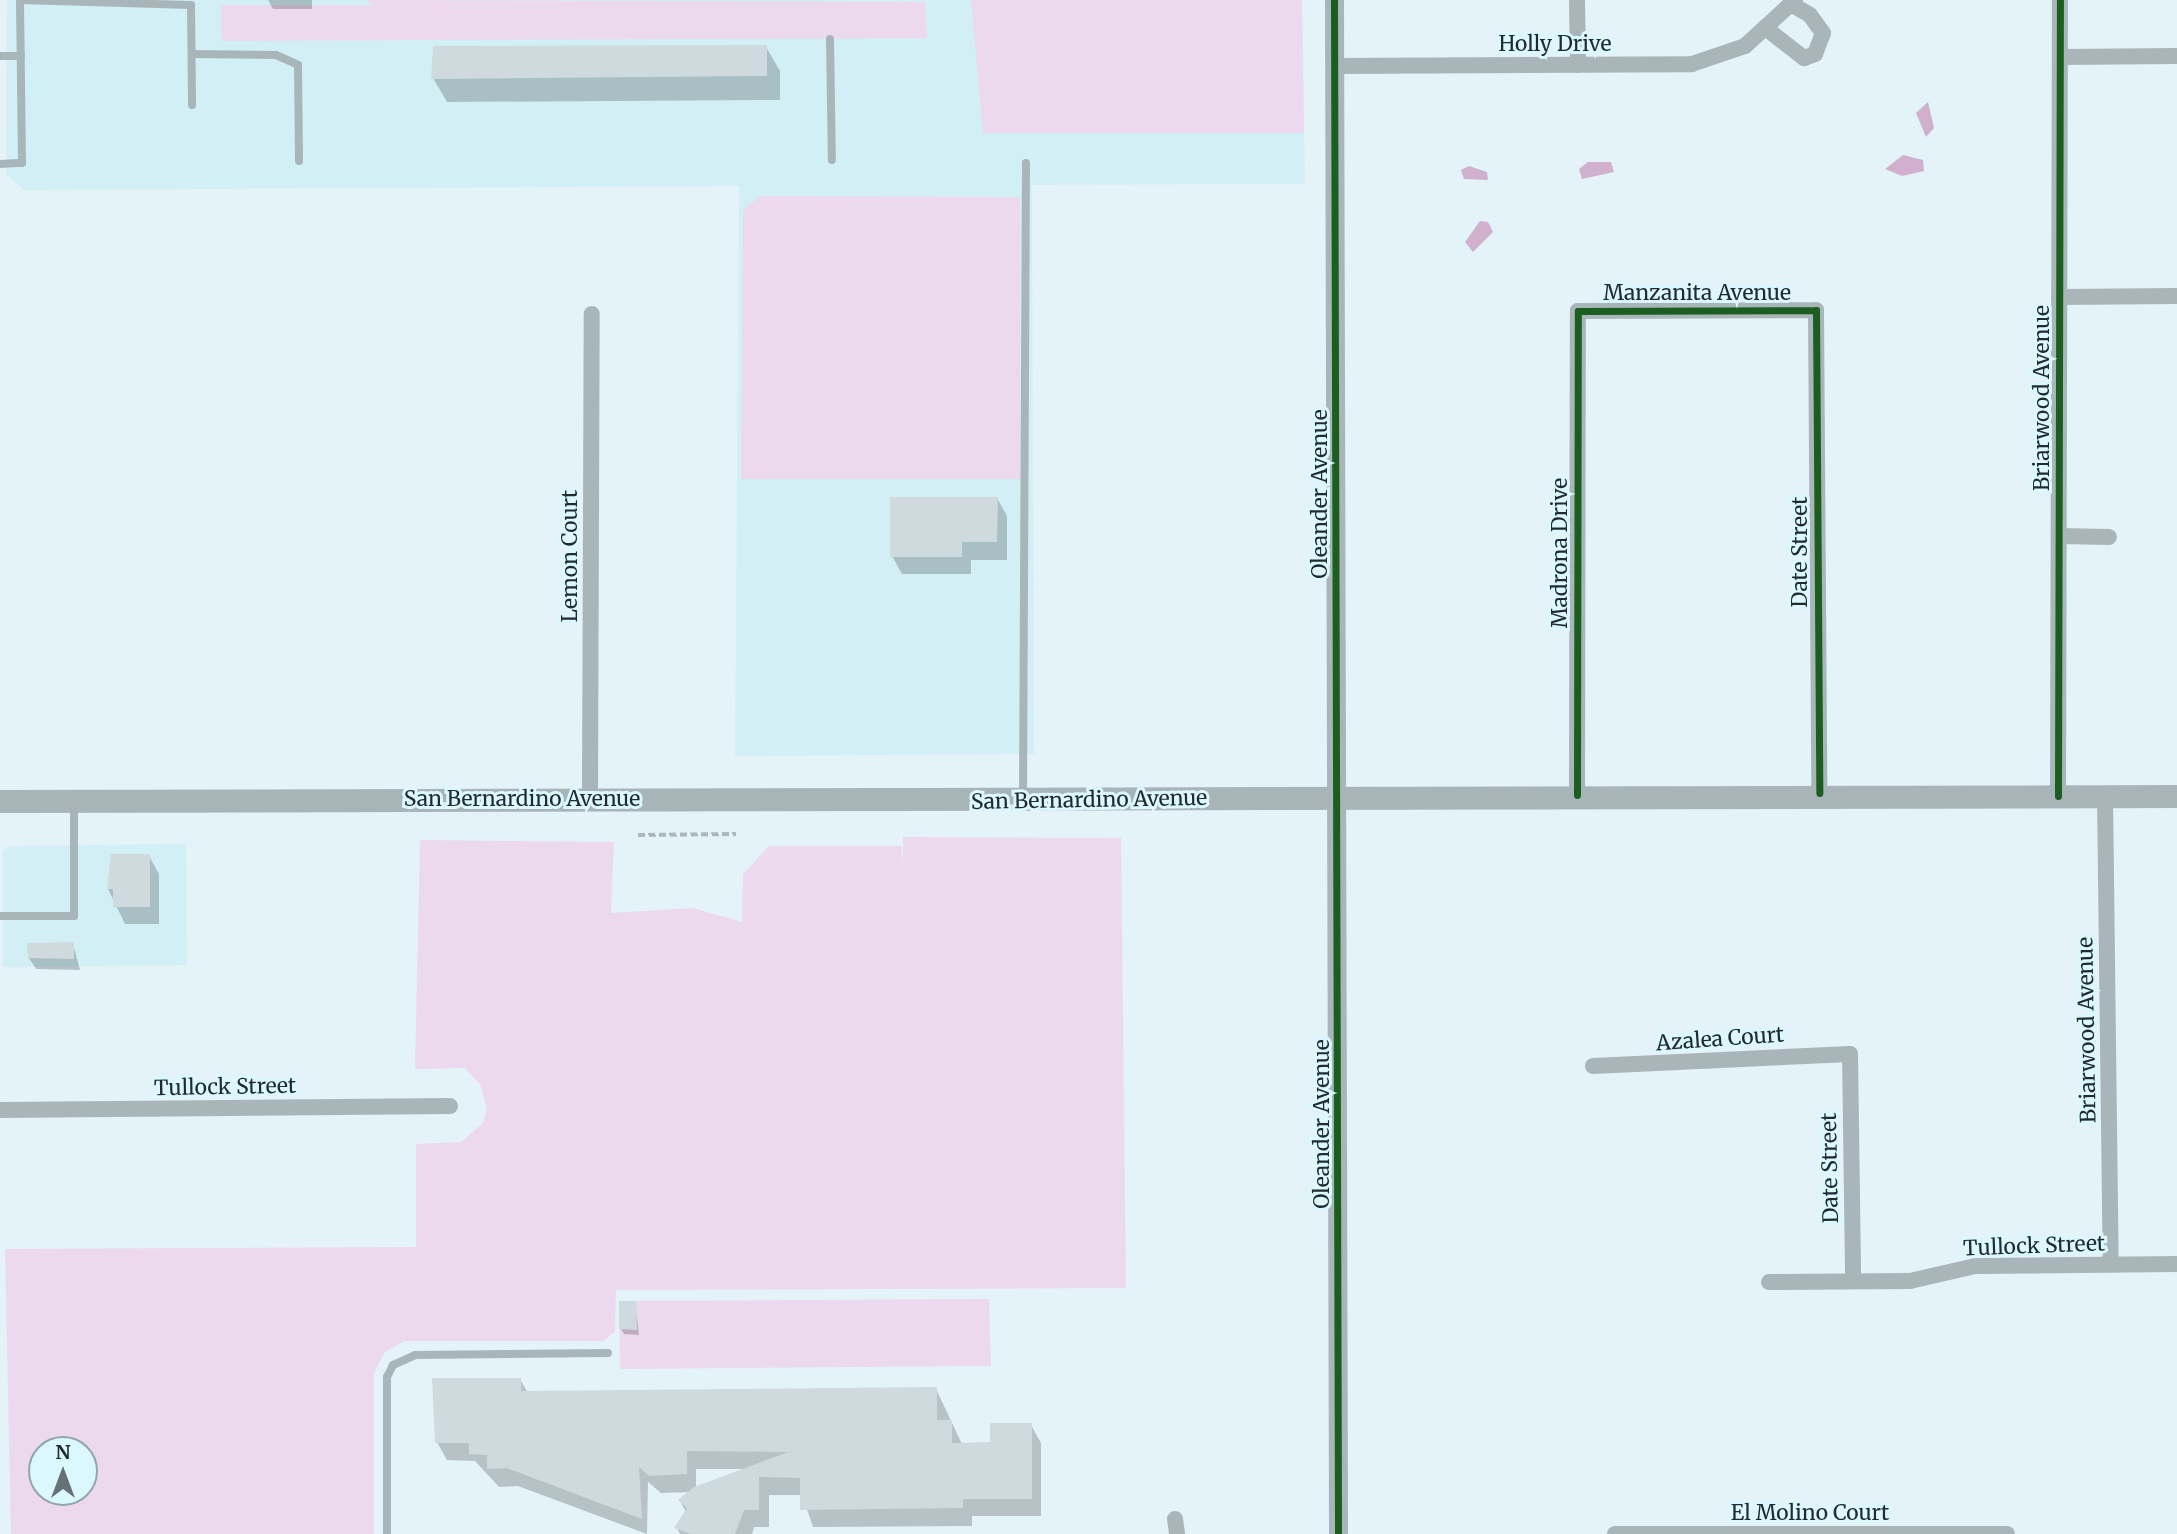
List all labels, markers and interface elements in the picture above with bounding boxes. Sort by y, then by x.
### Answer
street label: Holly Drive [1499,31,1611,57]
street label: Manzanita Avenue [1603,280,1791,306]
street label: Briarwood Avenue [2029,305,2055,491]
street label: Oleander Avenue [1307,409,1333,579]
street label: Madrona Drive [1547,478,1573,628]
street label: Lemon Court [557,490,583,622]
street label: Date Street [1787,497,1813,607]
street label: San Bernardino Avenue [971,785,1207,815]
street label: San Bernardino Avenue [404,786,640,812]
street label: Briarwood Avenue [2073,937,2101,1123]
street label: Azalea Court [1655,1022,1785,1056]
street label: Oleander Avenue [1309,1039,1335,1209]
street label: Tullock Street [154,1073,296,1101]
street label: Date Street [1816,1112,1844,1224]
street label: Tullock Street [1963,1231,2105,1261]
north arrow [28,1436,98,1506]
text: N [55,1440,71,1464]
street label: El Molino Court [1731,1500,1889,1526]

